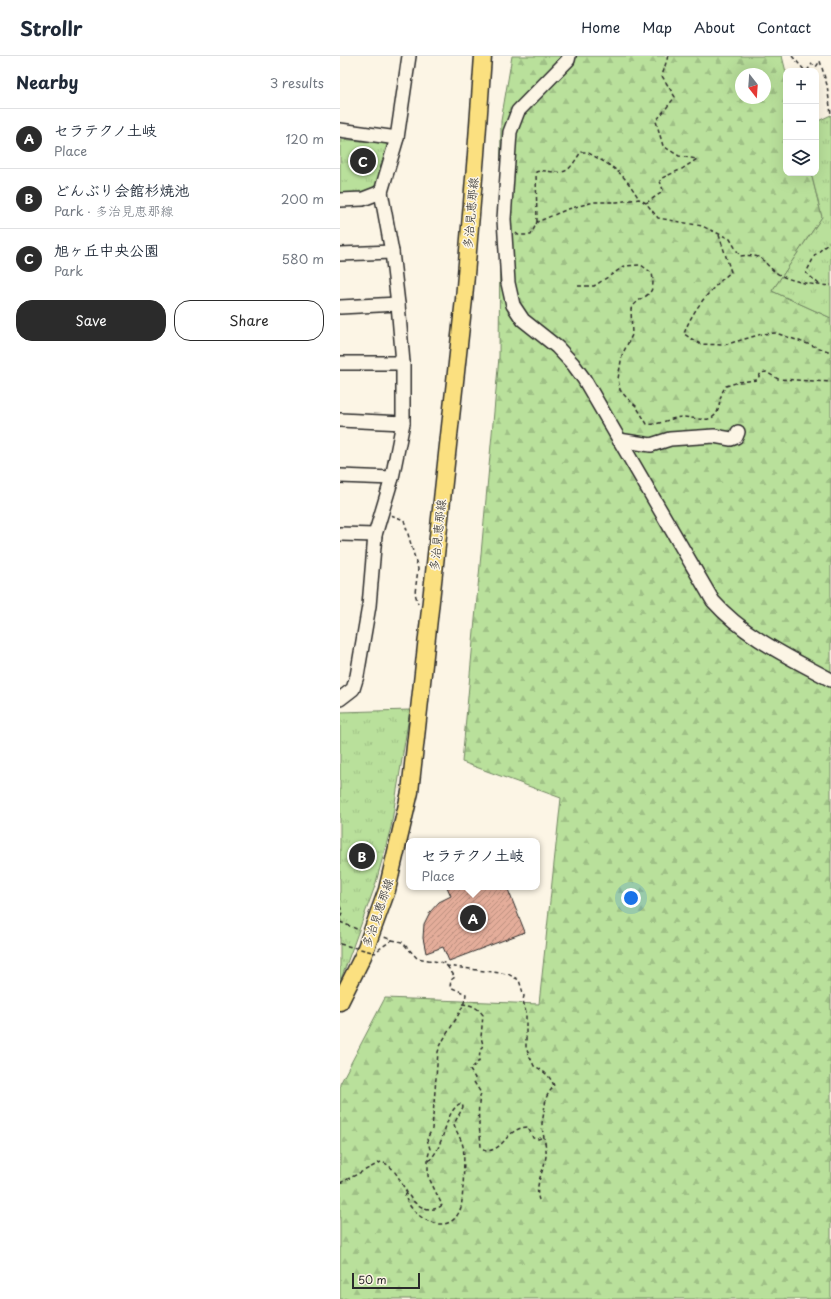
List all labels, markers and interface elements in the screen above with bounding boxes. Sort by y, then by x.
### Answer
text: Strollr [20,14,83,42]
text: Home [581,17,620,38]
text: Map [642,17,672,38]
text: About [694,17,735,38]
text: Contact [757,17,811,38]
north arrow [735,68,771,104]
map controls [783,68,819,176]
button: + [783,68,819,104]
text: Nearby [16,69,78,95]
text: 3 results [270,73,324,92]
button: − [783,104,819,140]
text: セラテクノ土岐 [54,118,157,141]
text: A [24,129,34,148]
text: 120 m [285,129,324,148]
button: layers [783,140,819,176]
text: Place [54,141,87,160]
pin: C [350,146,376,176]
street label: 多治見恵那線 [458,176,482,250]
text: どんぶり会館杉焼池 [54,178,190,201]
text: B [25,189,33,208]
text: 200 m [281,189,324,208]
text: Park · 多治見恵那線 [54,201,173,220]
text: 旭ヶ丘中央公園 [54,238,159,261]
text: C [24,249,34,268]
text: 580 m [282,249,324,268]
text: Park [54,261,83,280]
button: Save [16,300,166,341]
button: Share [174,300,324,341]
street label: 多治見恵那線 [424,498,450,572]
popup [406,838,540,890]
pin: B [349,841,375,871]
text: セラテクノ土岐 [422,843,524,866]
text: Place [422,866,455,885]
street label: 多治見恵那線 [357,876,397,950]
your location [621,888,641,908]
pin: A [460,903,486,933]
scale bar [352,1271,420,1290]
text: 50 m [358,1271,387,1288]

